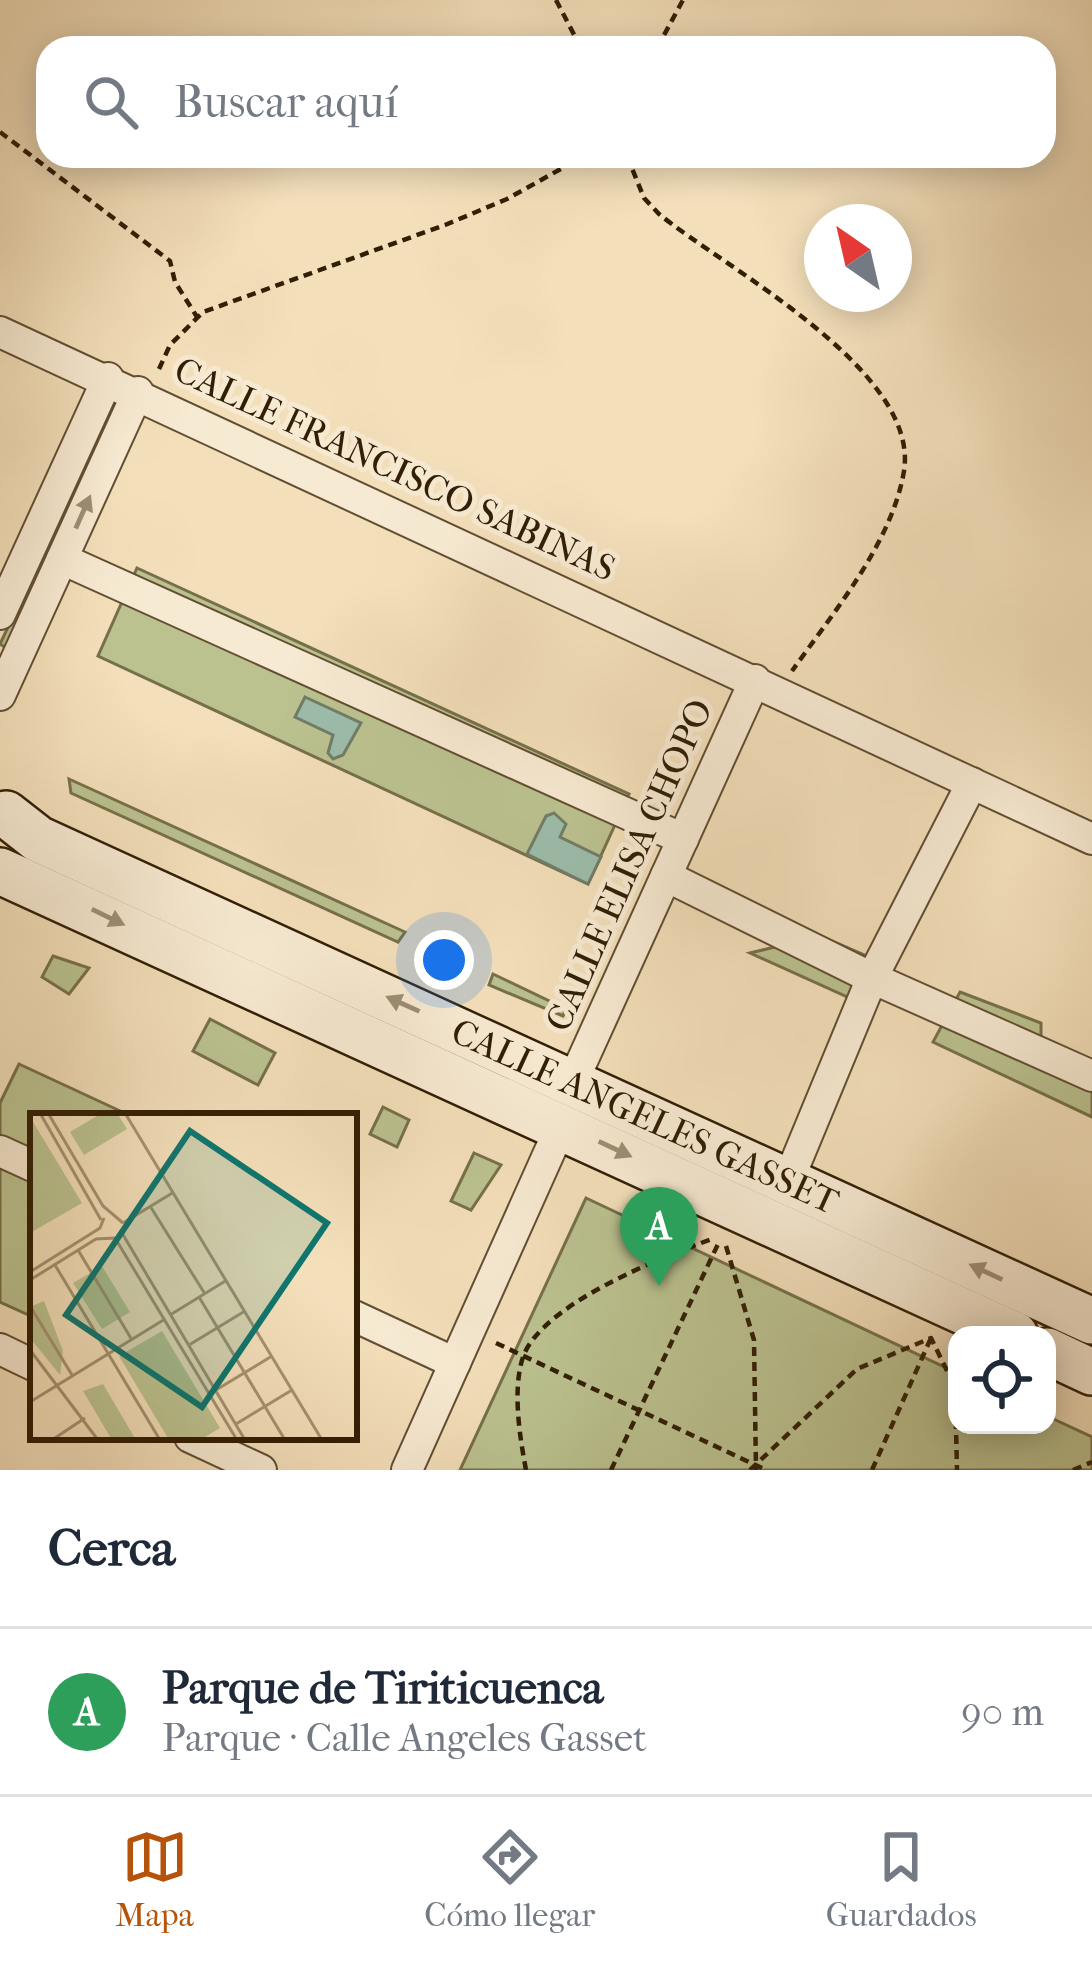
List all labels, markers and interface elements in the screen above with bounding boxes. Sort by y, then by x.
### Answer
search box [36,36,1056,168]
icon: search [78,69,144,135]
text: Buscar aquí [174,76,398,129]
north arrow [804,204,912,312]
street label: CALLE FRANCISCO SABINAS [168,348,622,590]
one-way arrow [74,494,94,529]
street label: CALLE ELISA CHOPO [537,693,721,1037]
one-way arrow [90,906,125,926]
your location [414,930,474,990]
one-way arrow [385,993,420,1013]
street label: CALLE ANGELES GASSET [445,1010,846,1223]
inset map [30,1113,357,1440]
one-way arrow [598,1139,633,1159]
pin: A [620,1187,698,1286]
one-way arrow [968,1262,1003,1282]
map controls [948,1326,1056,1434]
button: locate [948,1326,1056,1434]
text: Cerca [48,1518,175,1578]
text: Parque de Tiriticuenca [162,1662,603,1715]
text: A [74,1689,100,1735]
text: 90 m [961,1689,1044,1735]
text: Parque · Calle Angeles Gasset [162,1715,647,1761]
tab: Mapa [115,1824,194,1935]
tab: Cómo llegar [424,1824,595,1935]
tab: Guardados [826,1824,977,1935]

